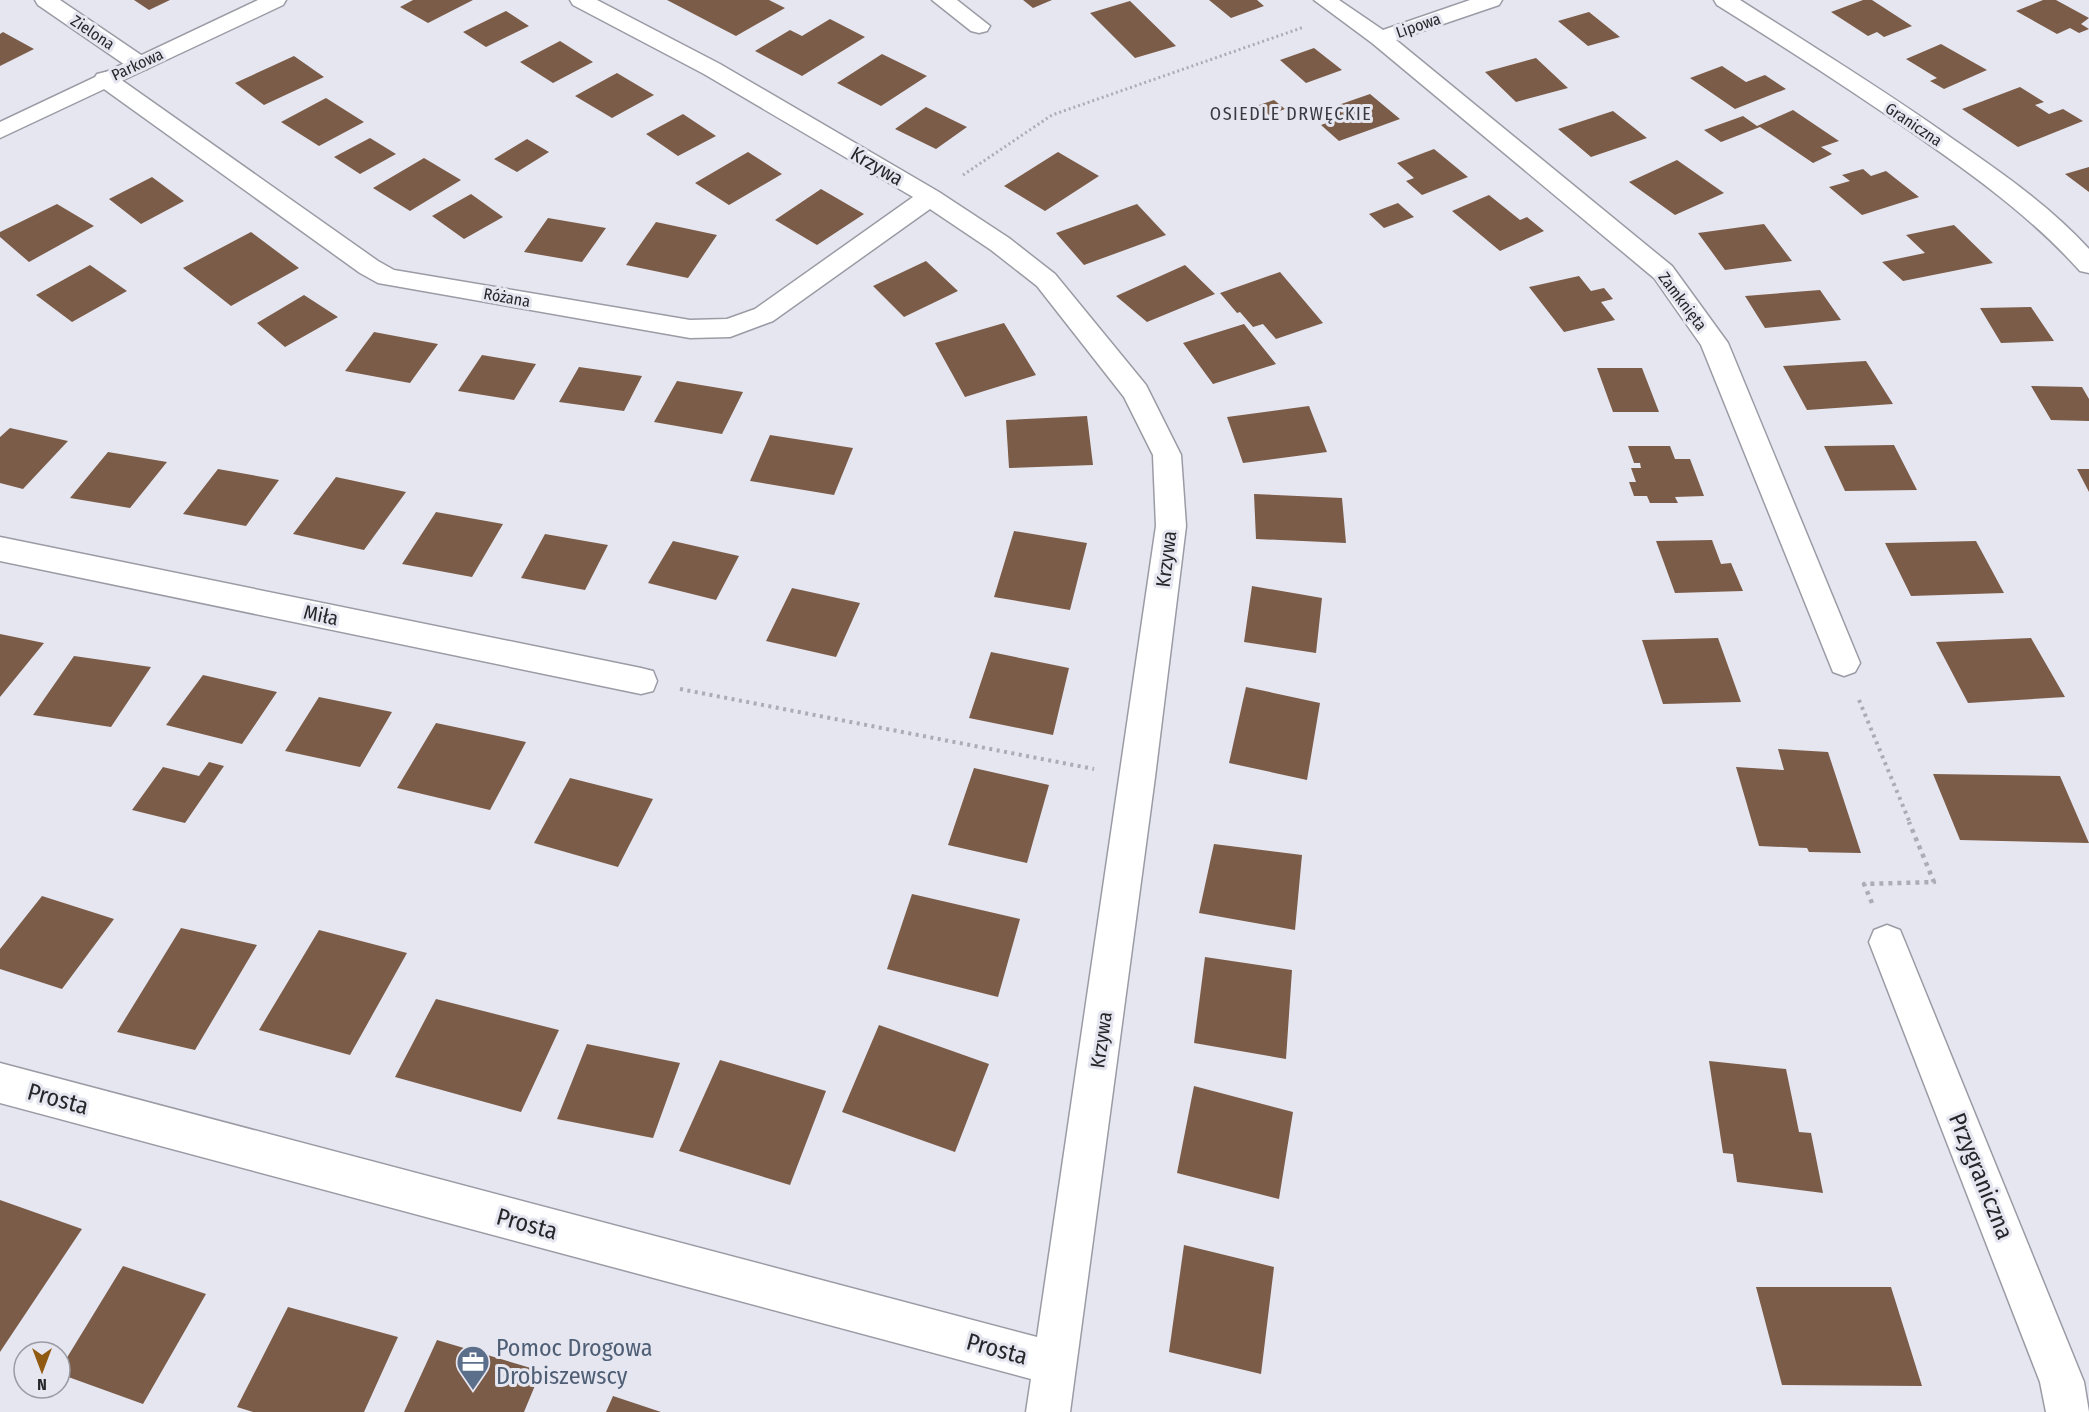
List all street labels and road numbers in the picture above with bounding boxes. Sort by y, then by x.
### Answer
street label: Lipowa [1393,9,1443,42]
street label: Zielona [67,11,118,54]
street label: Parkowa [108,44,166,85]
street label: Graniczna [1882,99,1946,150]
street label: Krzywa [846,141,908,191]
street label: Zamknięta [1654,268,1711,334]
street label: Różana [482,284,532,311]
street label: Krzywa [1151,529,1181,589]
street label: Miła [302,600,340,630]
street label: Krzywa [1085,1010,1117,1070]
street label: Prosta [24,1077,92,1121]
street label: Przygraniczna [1943,1109,2019,1243]
street label: Prosta [493,1202,561,1246]
street label: Prosta [963,1327,1031,1371]

